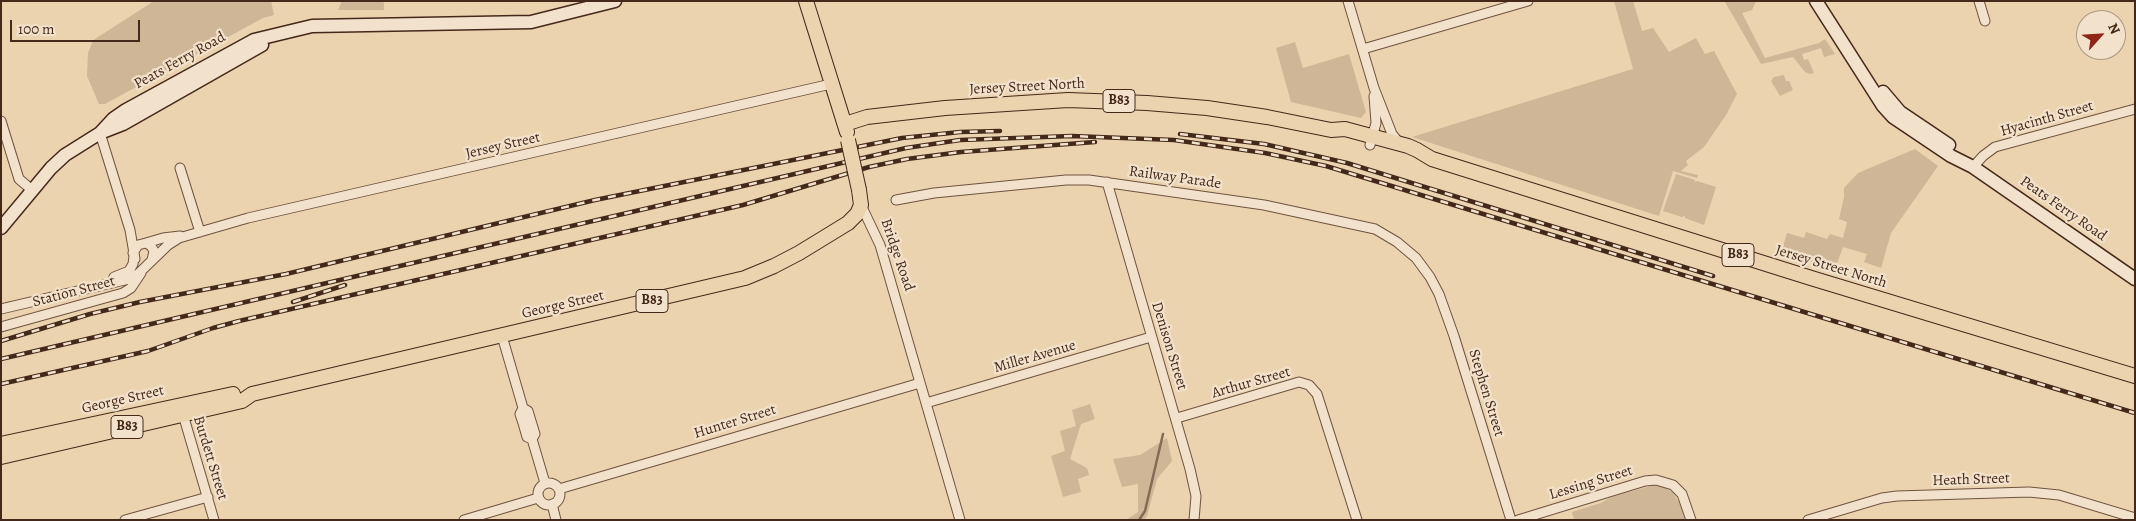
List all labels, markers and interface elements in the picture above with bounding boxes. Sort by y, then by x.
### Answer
scale bar [12,10,142,42]
north arrow [2076,10,2126,60]
text: 100 m [18,19,55,39]
text: N [2103,20,2125,37]
street label: Peats Ferry Road [131,29,229,93]
street label: Jersey Street North [969,75,1085,99]
road number: B83 [1103,90,1135,112]
street label: Hyacinth Street [1998,97,2096,141]
street label: Jersey Street [464,129,542,163]
street label: Railway Parade [1128,163,1222,193]
street label: Peats Ferry Road [2016,172,2110,246]
street label: Bridge Road [876,216,918,294]
street label: Jersey Street North [1773,241,1889,293]
road number: B83 [1722,244,1754,266]
street label: Station Street [31,272,117,312]
street label: George Street [520,287,606,323]
road number: B83 [636,290,668,312]
street label: Denison Street [1147,300,1191,392]
street label: Miller Avenue [992,337,1078,377]
street label: Stephen Street [1464,347,1508,439]
street label: Arthur Street [1210,363,1292,403]
street label: George Street [80,382,166,418]
street label: Hunter Street [692,401,778,443]
street label: Burdett Street [189,414,231,502]
road number: B83 [111,416,143,438]
street label: Lessing Street [1547,462,1635,504]
street label: Heath Street [1932,470,2010,490]

